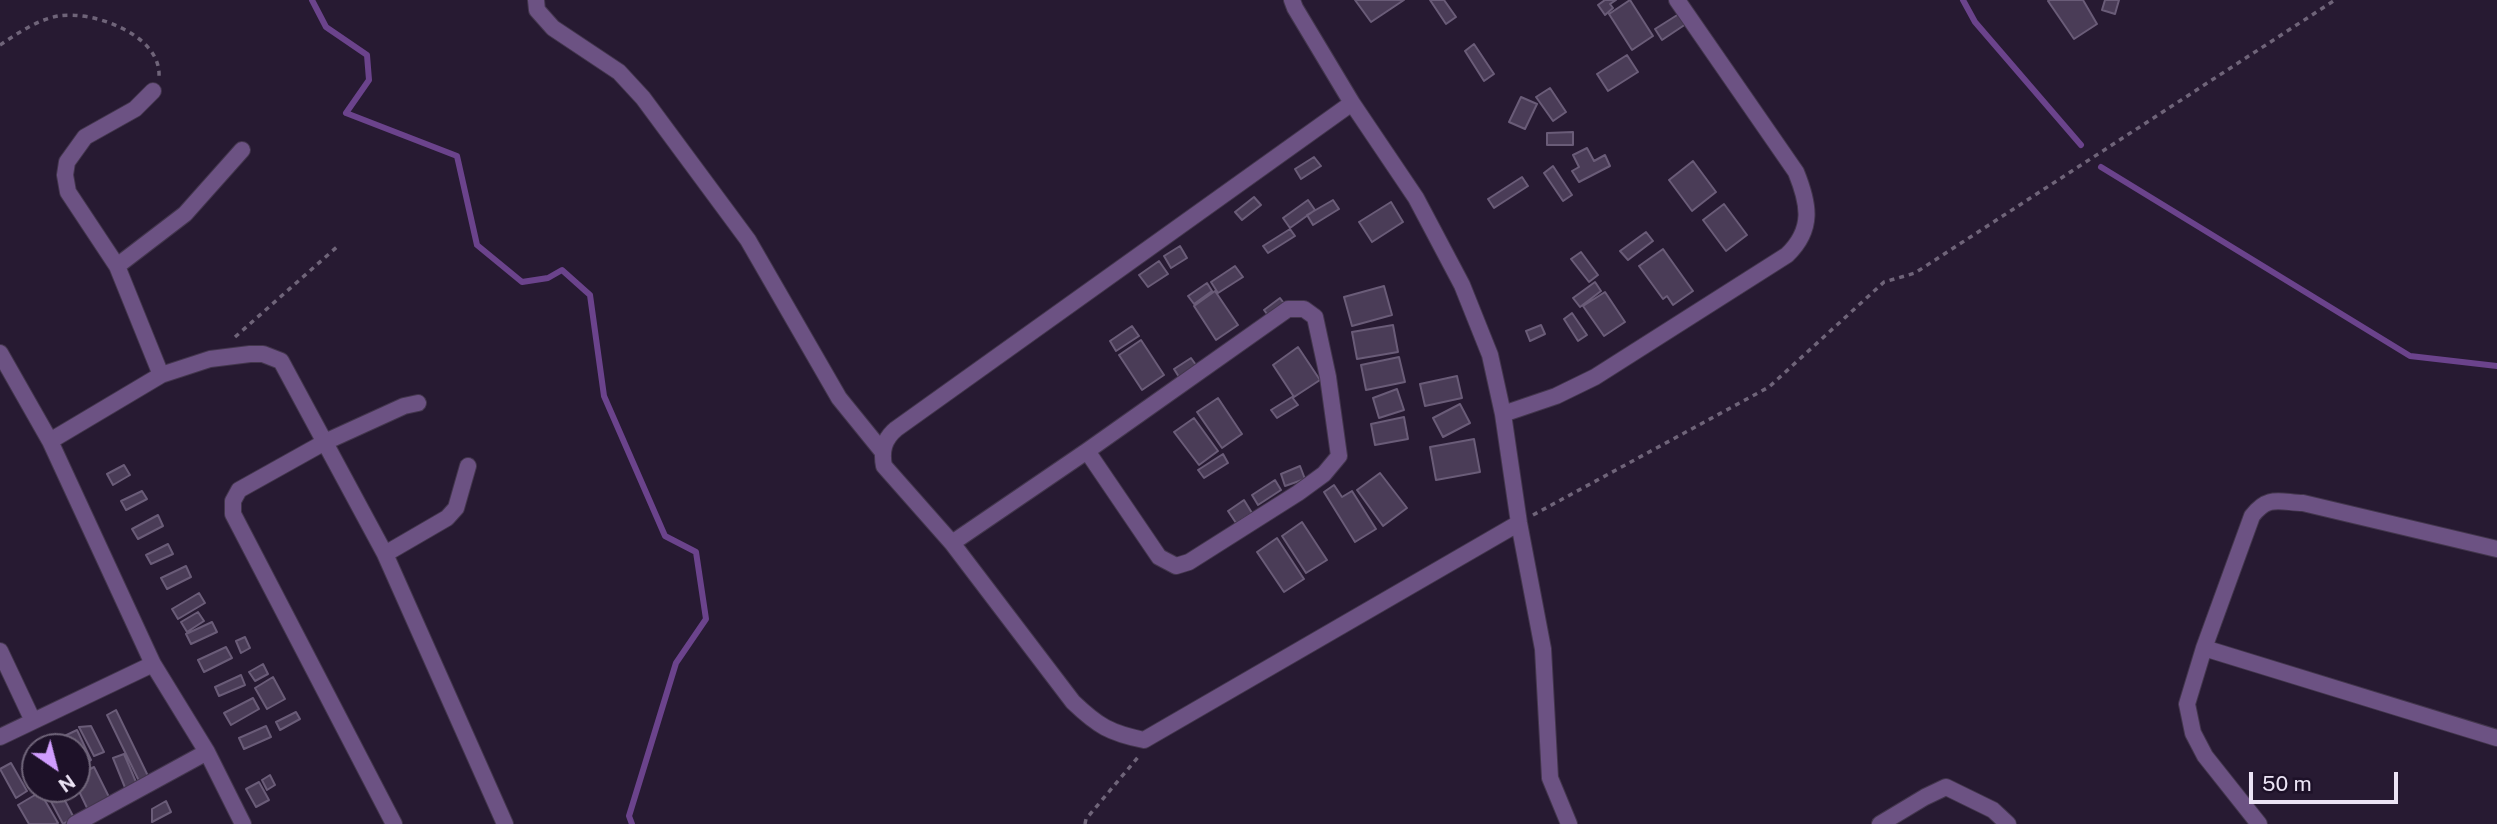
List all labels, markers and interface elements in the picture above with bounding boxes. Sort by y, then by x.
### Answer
north arrow [21,733,91,803]
scale bar [2252,758,2401,802]
text: N [55,770,79,797]
text: 50 m [2262,771,2312,796]

